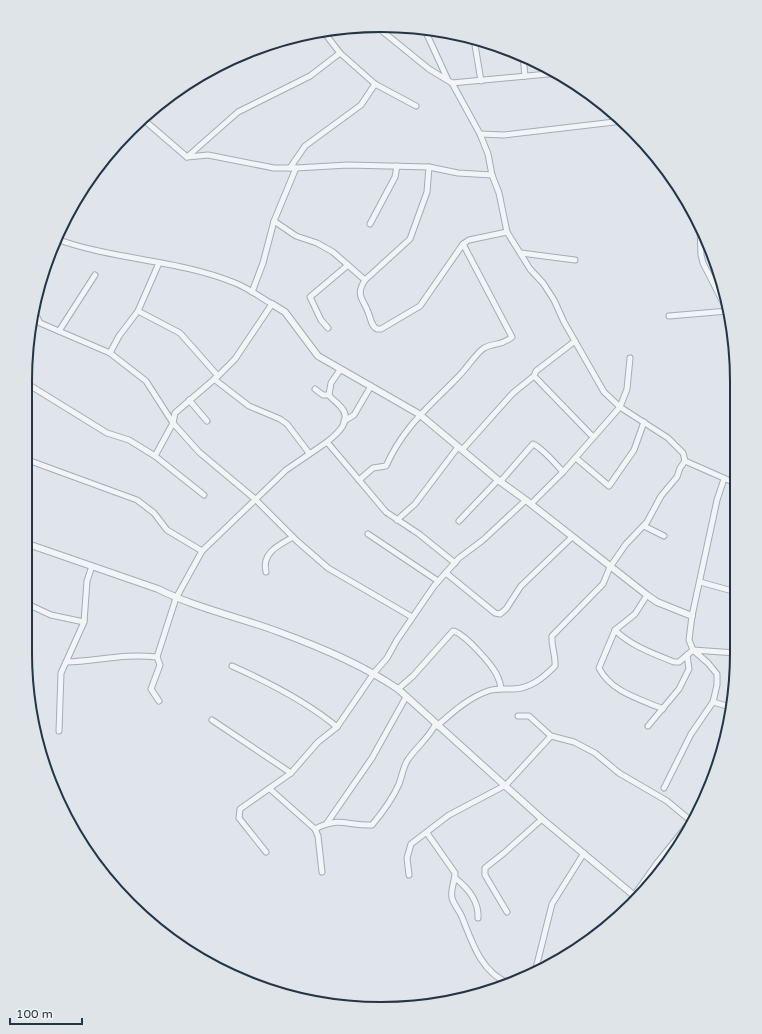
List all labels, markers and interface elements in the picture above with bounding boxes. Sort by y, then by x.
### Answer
scale bar [10,1000,82,1026]
text: 100 m [16,1007,53,1021]

